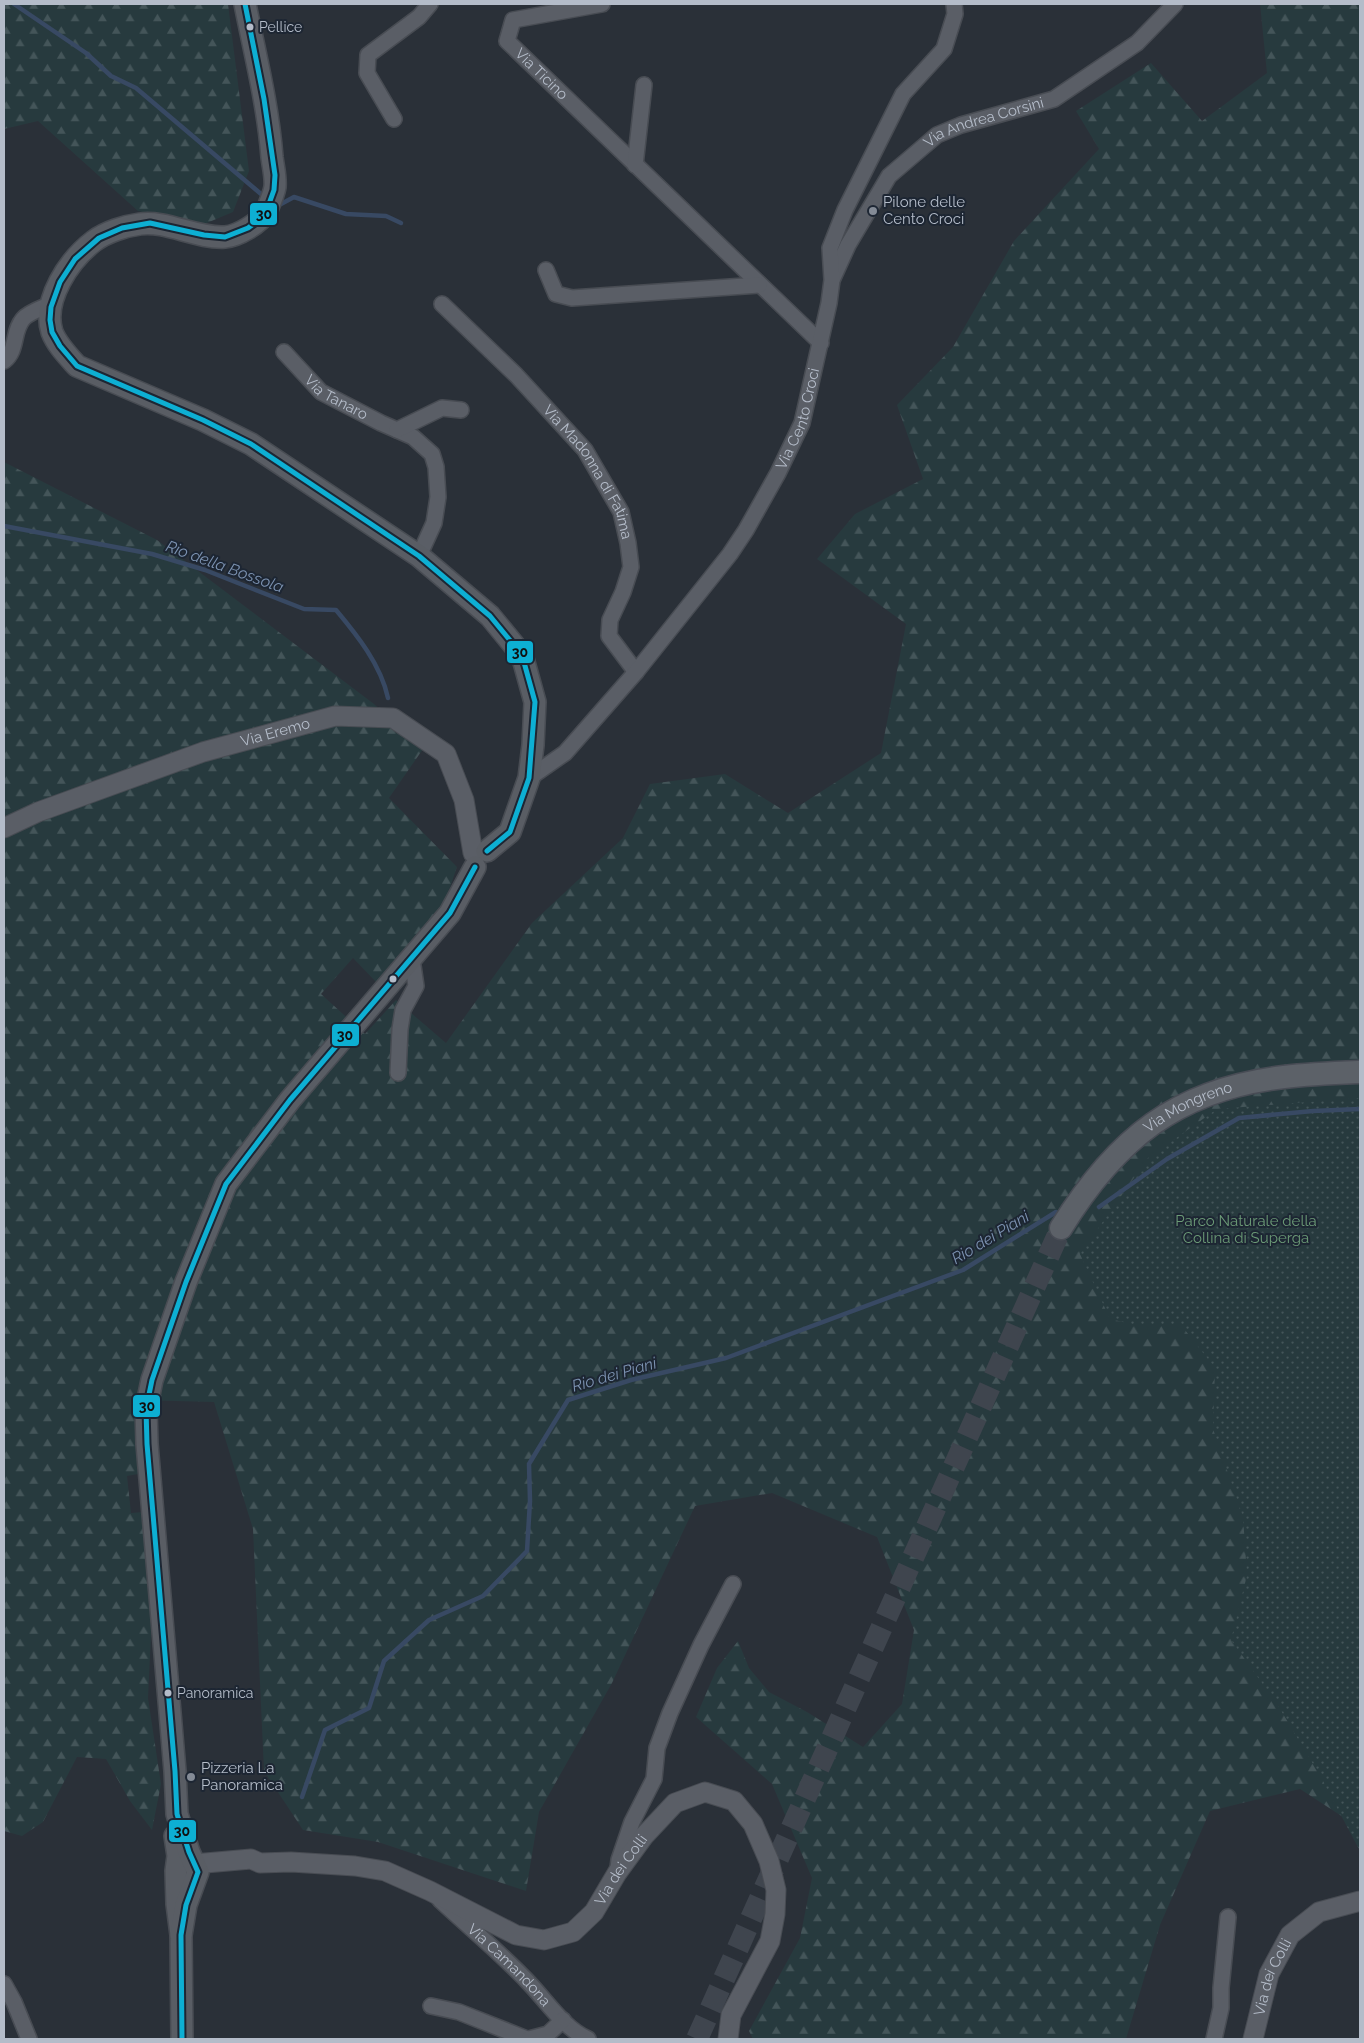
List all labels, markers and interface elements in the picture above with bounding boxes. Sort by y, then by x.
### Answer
place label: Pellice [259,19,302,35]
marker: Pellice [245,22,255,32]
street label: Via Ticino [511,44,572,104]
street label: Via Andrea Corsini [920,93,1046,151]
place label: Pilone delle Cento Croci [883,193,965,228]
line badge: 30 [249,202,278,226]
marker: Pilone delle Cento Croci [867,205,879,217]
text: 30 [256,206,272,222]
street label: Via Cento Croci [772,366,823,472]
street label: Via Tanaro [301,371,371,424]
street label: Via Madonna di Fatima [539,401,636,541]
water label: Rio della Bossola [163,536,287,597]
line badge: 30 [506,640,534,664]
text: 30 [512,644,528,660]
street label: Via Eremo [239,714,312,750]
unlabelled marker [388,974,398,984]
line badge: 30 [331,1023,360,1047]
text: 30 [337,1027,353,1043]
street label: Via Mongreno [1140,1078,1234,1137]
water label: Rio dei Piani [948,1207,1033,1268]
park label: Parco Naturale della Collina di Superga [1175,1212,1317,1247]
water label: Rio dei Piani [570,1353,659,1396]
line badge: 30 [132,1394,161,1418]
text: 30 [139,1398,155,1414]
place label: Panoramica [177,1685,254,1701]
marker: Panoramica [163,1688,173,1698]
place label: Pizzeria La Panoramica [201,1759,283,1794]
marker: Pizzeria La Panoramica [185,1771,197,1783]
line badge: 30 [168,1819,197,1843]
text: 30 [174,1823,190,1839]
street label: Via dei Colli [591,1831,651,1909]
street label: Via Camandona [464,1920,554,2010]
street label: Via dei Colli [1250,1936,1295,2018]

